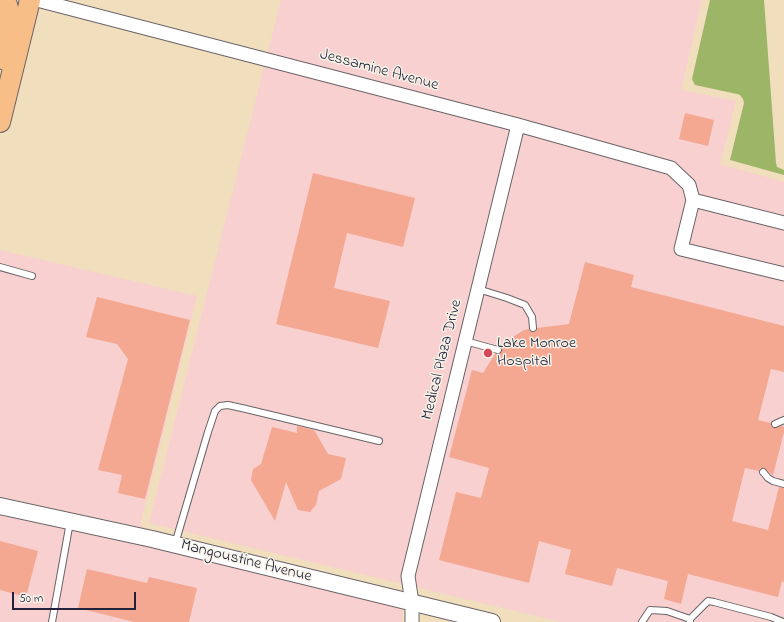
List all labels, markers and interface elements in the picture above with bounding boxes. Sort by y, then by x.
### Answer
street label: Jessamine Avenue [318,46,440,96]
street label: Medical Plaza Drive [419,298,467,422]
place label: Lake Monroe Hospital [497,334,576,372]
marker: Lake Monroe Hospital [482,347,494,359]
street label: Mangoustine Avenue [179,536,313,588]
scale bar [14,584,138,610]
text: 50 m [19,590,43,608]

